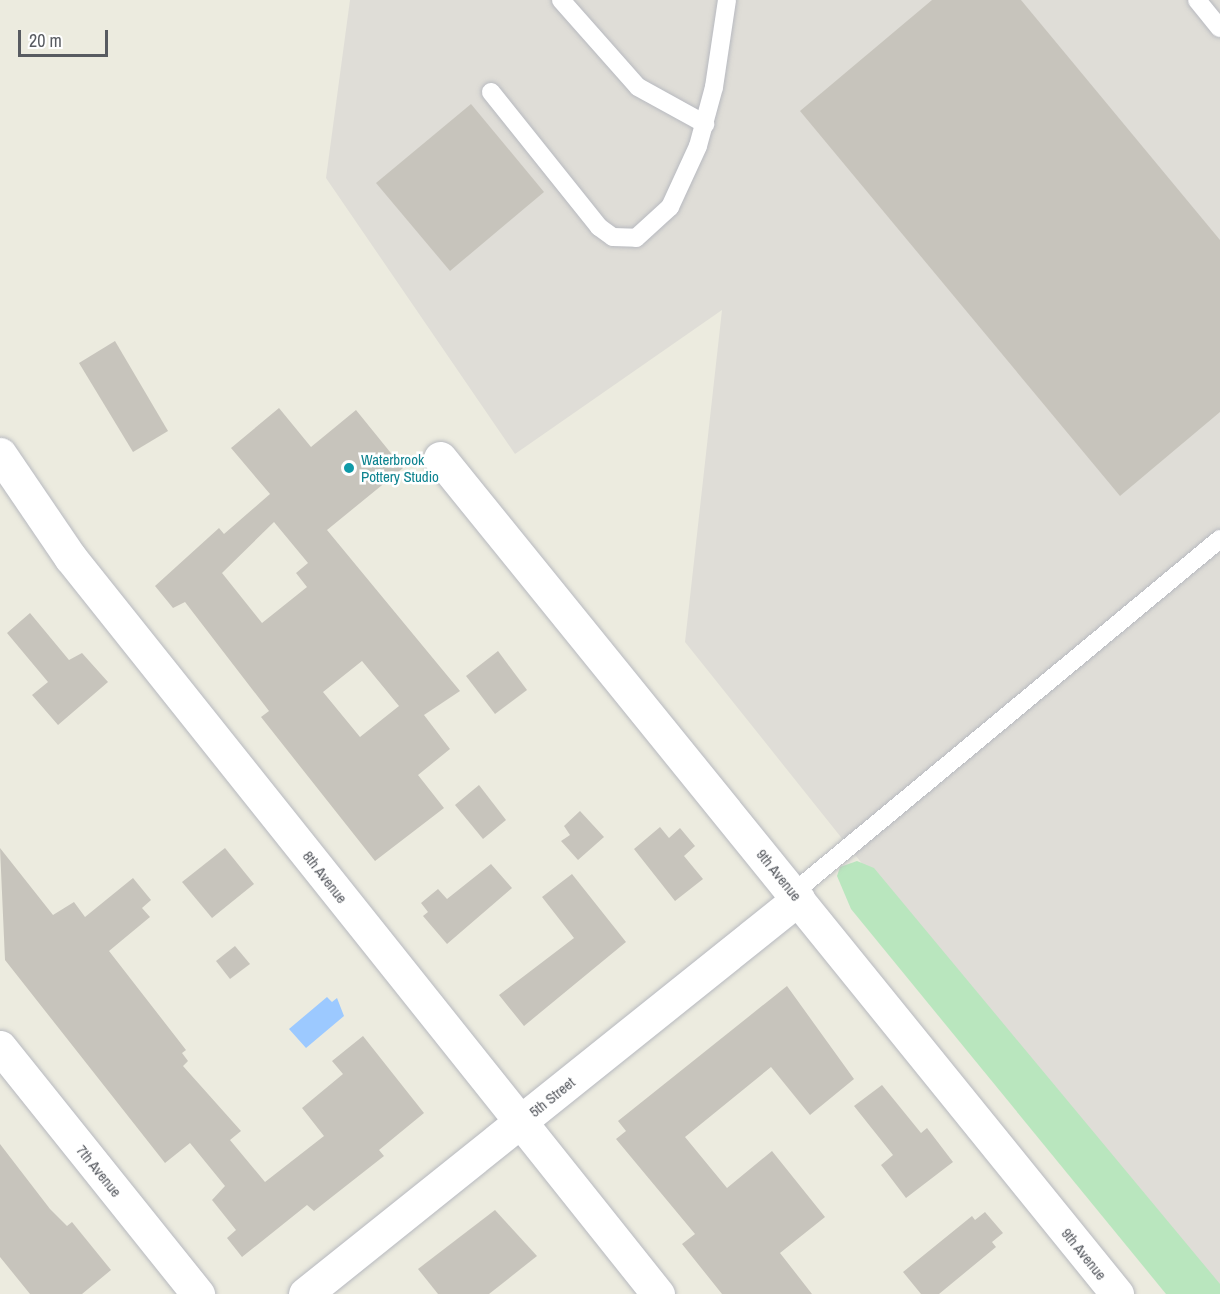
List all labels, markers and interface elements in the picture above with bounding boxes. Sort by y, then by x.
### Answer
scale bar [21,18,111,56]
text: 20 m [29,28,62,53]
place label: Waterbrook Pottery Studio [361,450,439,485]
marker: Waterbrook Pottery Studio [342,461,356,475]
street label: 9th Avenue [752,845,806,905]
street label: 8th Avenue [299,847,351,907]
street label: 5th Street [526,1073,578,1121]
street label: 7th Avenue [72,1141,126,1201]
street label: 9th Avenue [1057,1224,1111,1284]

